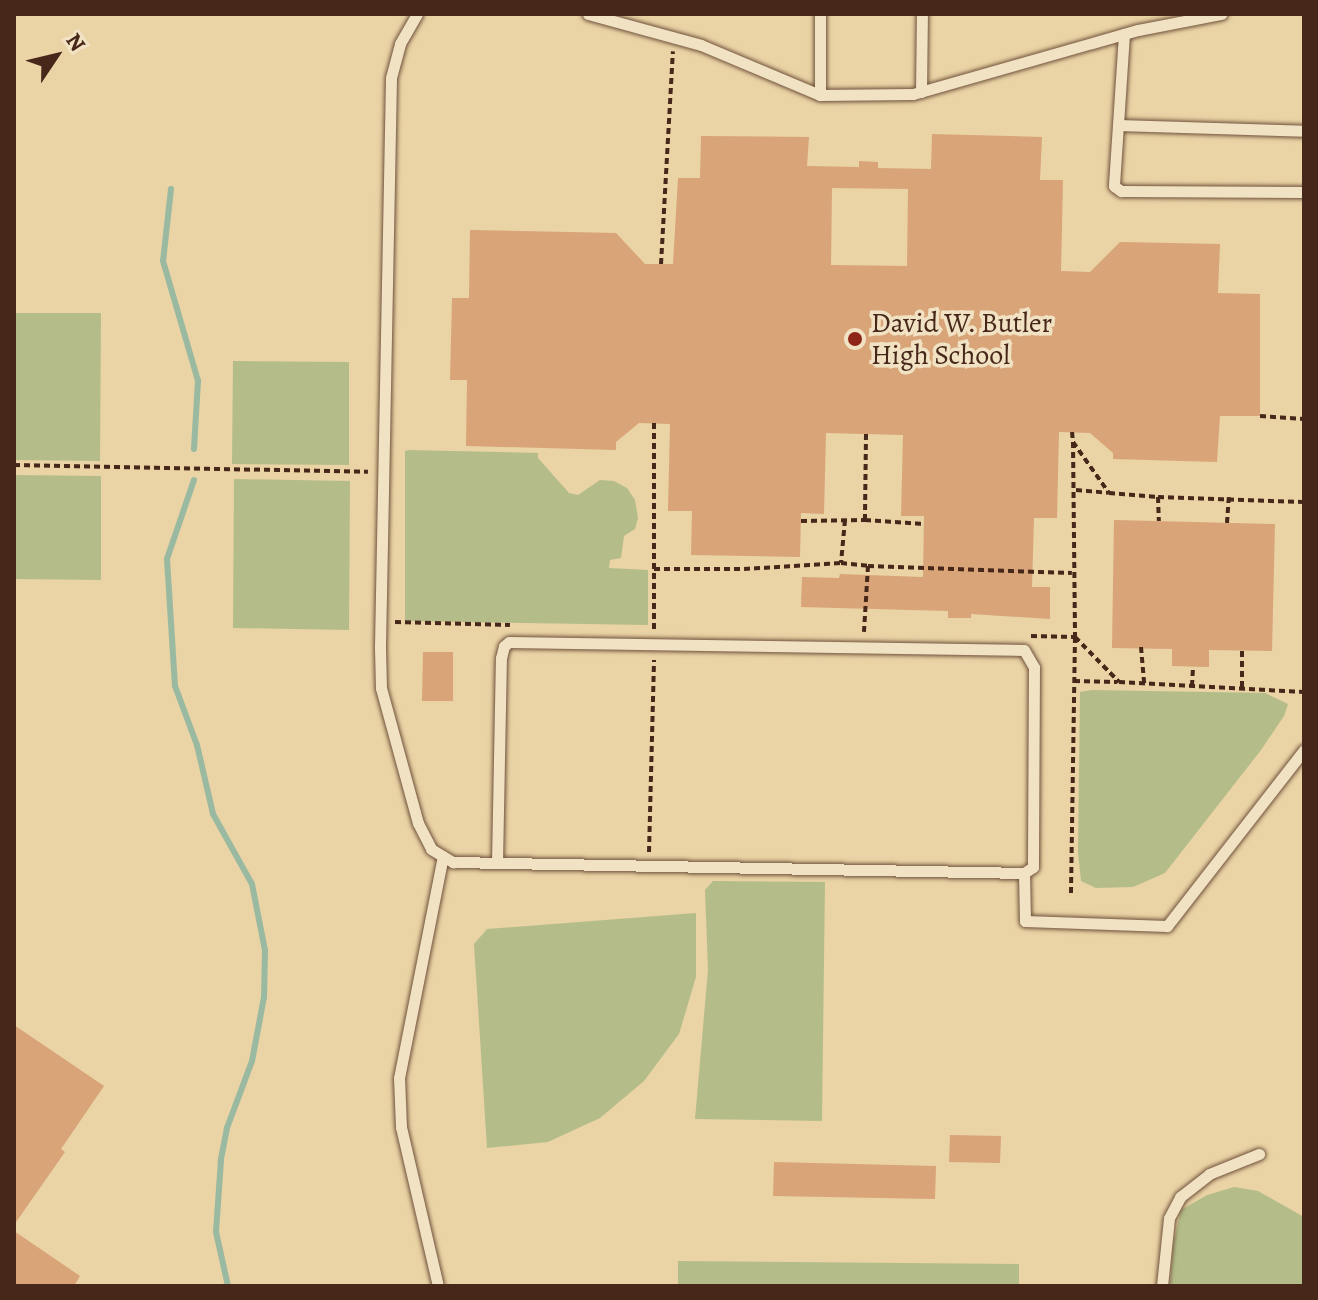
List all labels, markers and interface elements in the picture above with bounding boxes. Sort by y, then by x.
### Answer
north arrow [16,16,96,96]
text: N [59,27,93,57]
place label: David W. Butler High School [871,306,1053,372]
marker: David W. Butler High School [846,330,864,348]

